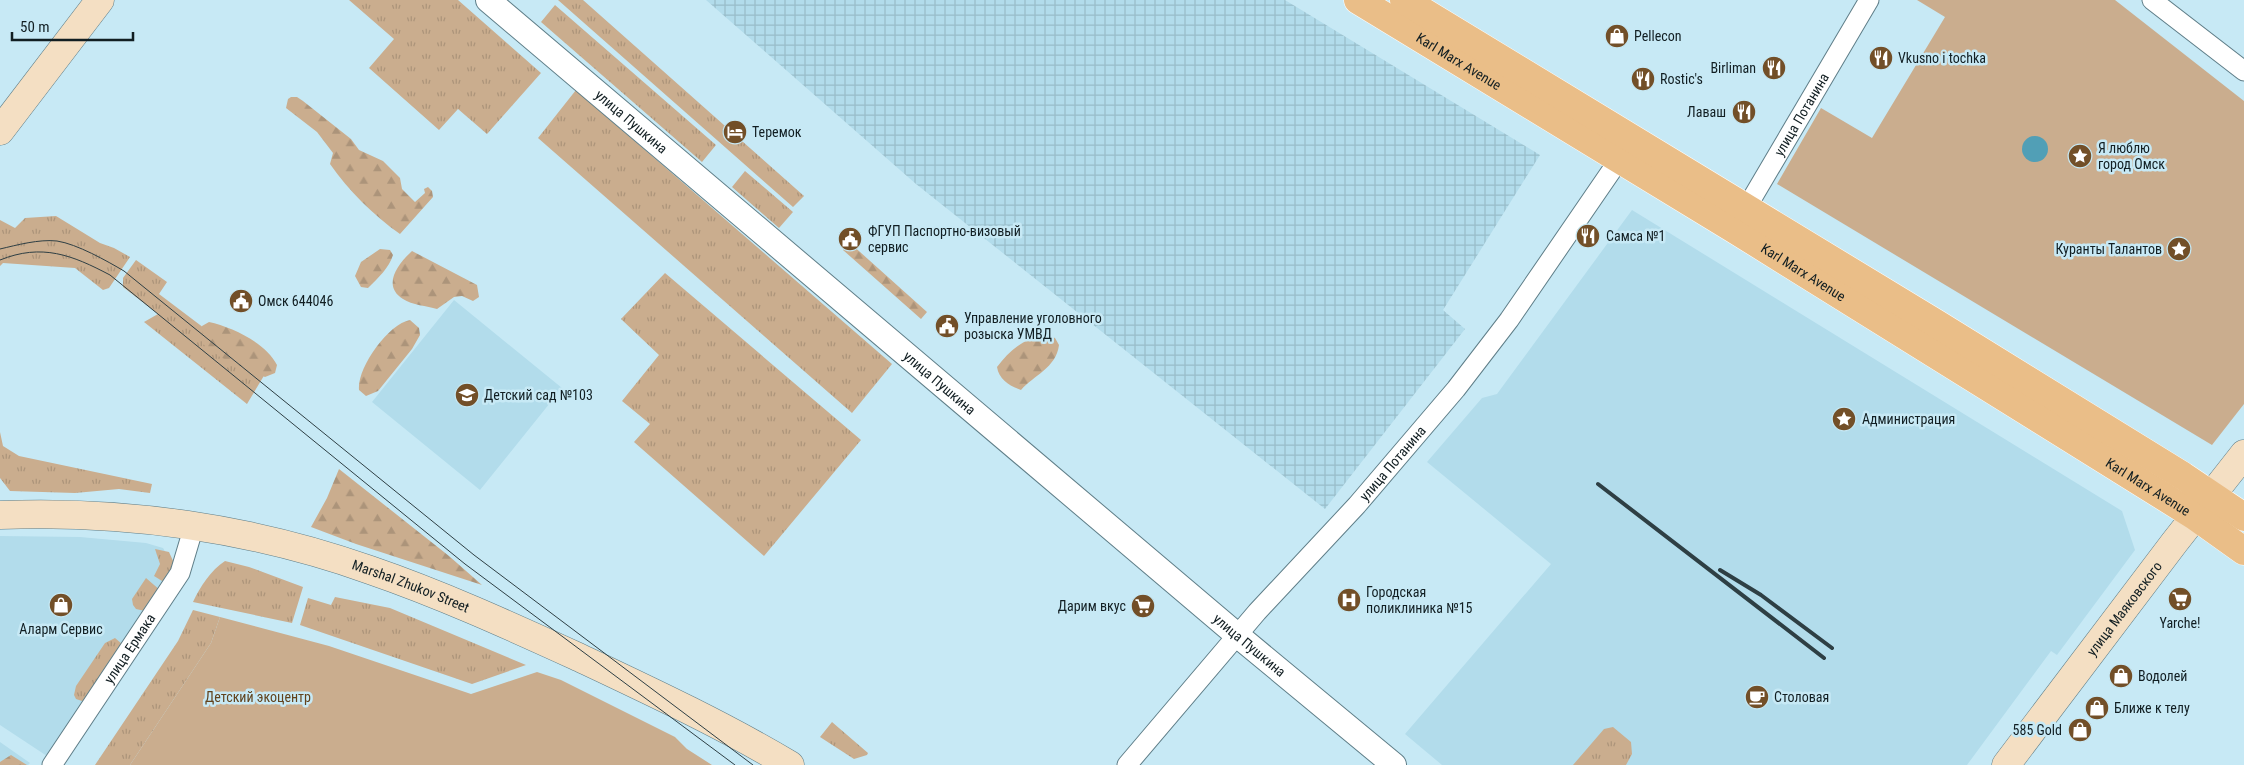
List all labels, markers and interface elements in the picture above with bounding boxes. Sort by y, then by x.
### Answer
scale bar [12,10,134,42]
text: 50 m [20,18,50,36]
shop icon: Pellecon [1604,23,1630,49]
place label: Pellecon [1634,28,1682,44]
street label: Karl Marx Avenue [1413,29,1504,93]
restaurant icon: Vkusno i tochka [1868,45,1894,71]
place label: Vkusno i tochka [1898,50,1986,66]
restaurant icon: Birliman [1761,55,1787,81]
place label: Birliman [1710,60,1756,76]
restaurant icon: Rostic's [1630,66,1656,92]
street label: улица Потанина [1771,70,1832,159]
place label: Rostic's [1660,71,1703,87]
street label: улица Пушкина [592,87,671,157]
restaurant icon: Лаваш [1731,99,1757,125]
place label: Лаваш [1687,104,1726,120]
hotel icon: Теремок [722,119,748,145]
place label: Теремок [752,124,802,140]
place label: Я люблю город Омск [2098,140,2165,172]
place icon: Я люблю город Омск [2067,143,2093,169]
place label: ФГУП Паспортно-визовый сервис [868,223,1021,255]
restaurant icon: Самса №1 [1575,223,1601,249]
public building icon: ФГУП Паспортно-визовый сервис [837,226,863,252]
place label: Самса №1 [1606,228,1665,244]
place icon: Куранты Талантов [2166,236,2192,262]
street label: Karl Marx Avenue [1758,240,1849,305]
place label: Куранты Талантов [2056,241,2162,257]
public building icon: Омск 644046 [228,288,254,314]
place label: Омск 644046 [258,293,333,309]
place label: Управление уголовного розыска УМВД [964,310,1102,342]
public building icon: Управление уголовного розыска УМВД [934,313,960,339]
street label: улица Пушкина [900,348,979,418]
school or university icon: Детский сад №103 [454,382,480,408]
place label: Детский сад №103 [484,387,593,403]
place icon: Администрация [1831,406,1857,432]
place label: Администрация [1862,411,1955,427]
street label: улица Потанина [1356,423,1429,504]
street label: Karl Marx Avenue [2103,455,2194,519]
street label: Marshal Zhukov Street [350,556,472,616]
street label: улица Маяковского [2083,558,2165,659]
place label: Городская поликлиника №15 [1366,584,1473,616]
supermarket icon: Yarche! [2167,586,2193,612]
hospital icon: Городская поликлиника №15 [1336,587,1362,613]
shop icon: Аларм Сервис [48,592,74,618]
supermarket icon: Дарим вкус [1130,593,1156,619]
place label: Дарим вкус [1058,598,1126,614]
street label: улица Пушкина [1210,610,1289,680]
street label: улица Ермака [101,611,159,686]
place label: Yarche! [2160,615,2200,631]
place label: Аларм Сервис [19,621,103,637]
shop icon: Водолей [2108,663,2134,689]
place label: Водолей [2138,668,2187,684]
cafe icon: Столовая [1744,684,1770,710]
park label: Детский экоцентр [205,689,311,705]
place label: Столовая [1774,689,1829,705]
shop icon: Ближе к телу [2084,695,2110,721]
place label: Ближе к телу [2114,700,2190,716]
shop icon: 585 Gold [2067,717,2093,743]
place label: 585 Gold [2013,722,2062,738]

